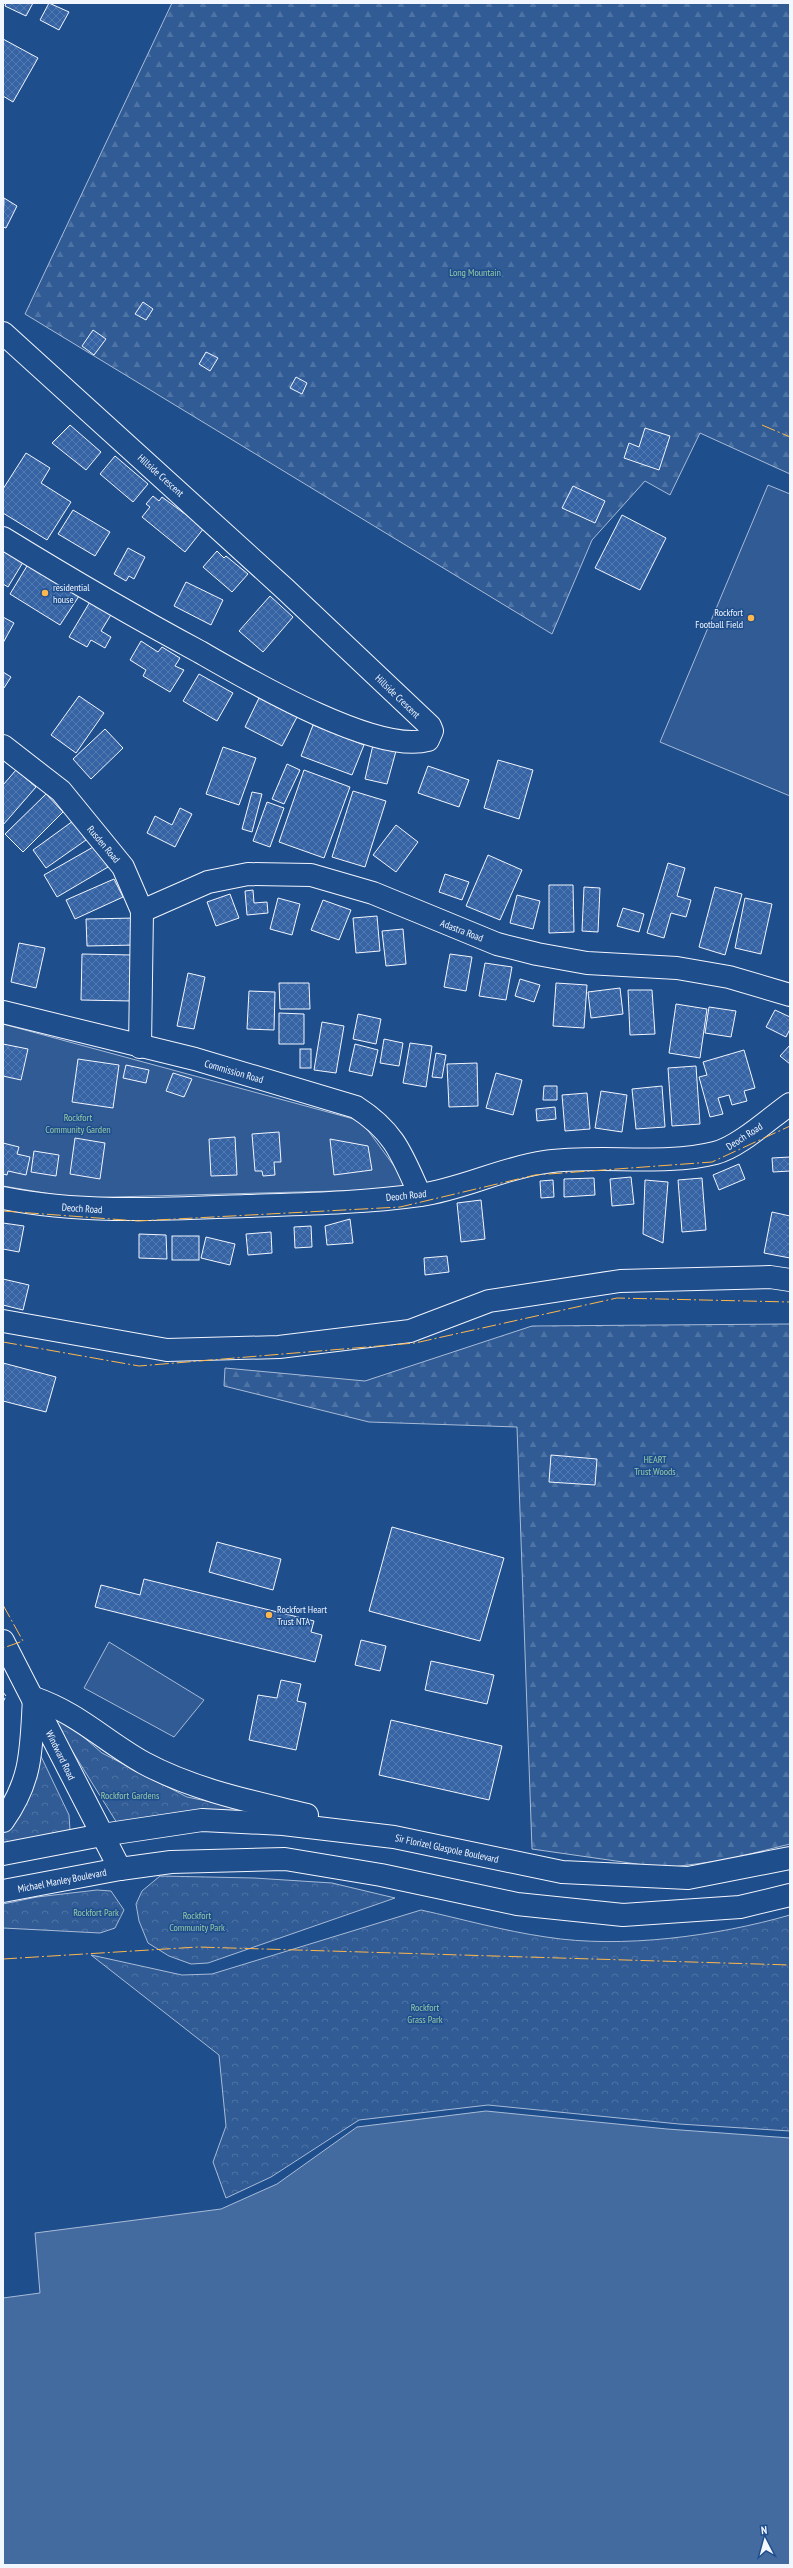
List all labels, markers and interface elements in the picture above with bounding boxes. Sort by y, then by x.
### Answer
park label: Long Mountain [449,266,501,279]
street label: Hillside Crescent [135,451,187,500]
place label: residential house [53,581,90,606]
marker: residential house [40,588,50,598]
place label: Rockfort Football Field [695,606,743,631]
marker: Rockfort Football Field [746,613,756,623]
street label: Hillside Crescent [372,672,423,721]
street label: Rusden Road [84,823,123,866]
street label: Adastra Road [438,916,485,945]
street label: Commission Road [203,1057,265,1086]
park label: Rockfort Community Garden [45,1111,111,1136]
street label: Deoch Road [724,1120,765,1153]
street label: Deoch Road [385,1187,427,1204]
street label: Deoch Road [61,1201,103,1216]
park label: HEART Trust Woods [634,1453,676,1478]
place label: Rockfort Heart Trust NTA [277,1603,327,1628]
marker: Rockfort Heart Trust NTA [264,1610,274,1620]
street label: Windward Road [43,1728,78,1782]
park label: Rockfort Gardens [101,1789,160,1802]
street label: Sir Florizel Glaspole Boulevard [394,1831,500,1866]
street label: Michael Manley Boulevard [17,1865,108,1895]
park label: Rockfort Park [73,1906,119,1919]
park label: Rockfort Community Park [169,1909,225,1934]
park label: Rockfort Grass Park [407,2001,443,2026]
north arrow [745,2520,785,2560]
text: N [760,2523,768,2537]

